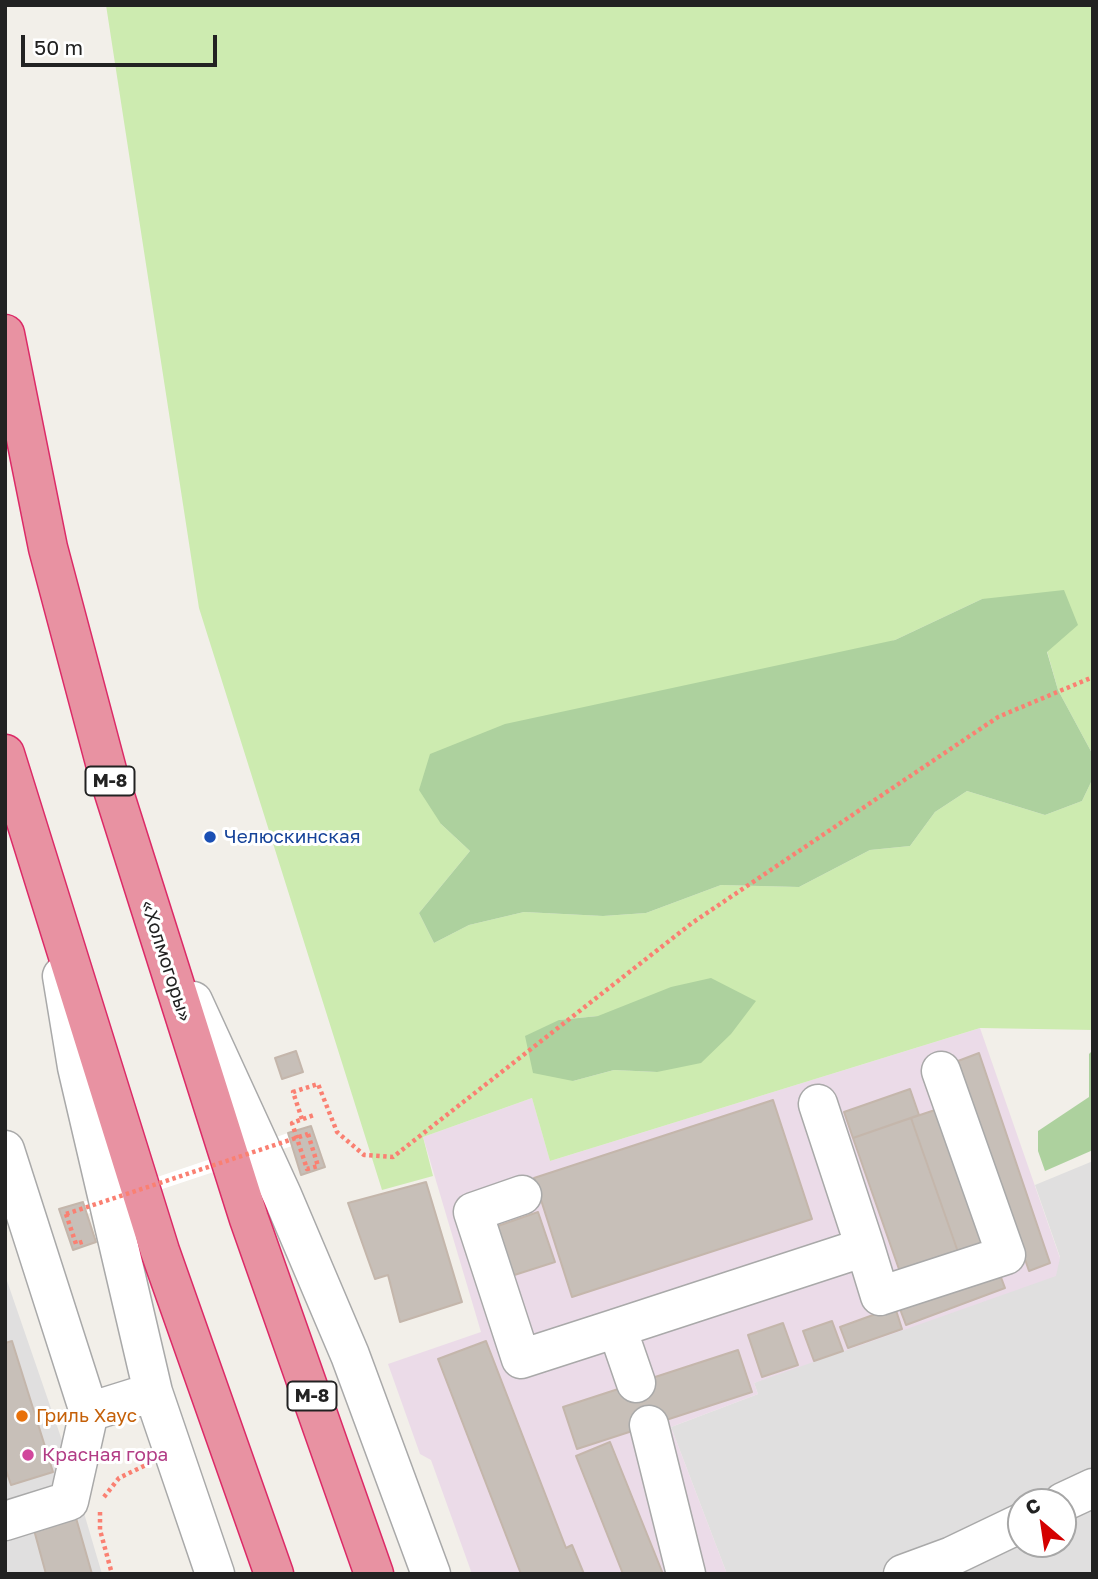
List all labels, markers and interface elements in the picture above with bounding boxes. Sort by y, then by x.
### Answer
scale bar [24,21,220,65]
text: 50 m [34,34,83,60]
road number: М-8 [86,766,134,796]
place label: Челюскинская [224,826,361,848]
marker: Челюскинская [202,829,218,845]
street label: «Холмогоры» [136,898,196,1024]
road number: М-8 [288,1381,336,1410]
place label: Гриль Хаус [36,1405,137,1427]
marker: Гриль Хаус [14,1408,30,1424]
place label: Красная гора [42,1444,168,1466]
marker: Красная гора [20,1447,36,1463]
north arrow [1007,1488,1077,1558]
text: С [1021,1493,1044,1519]

